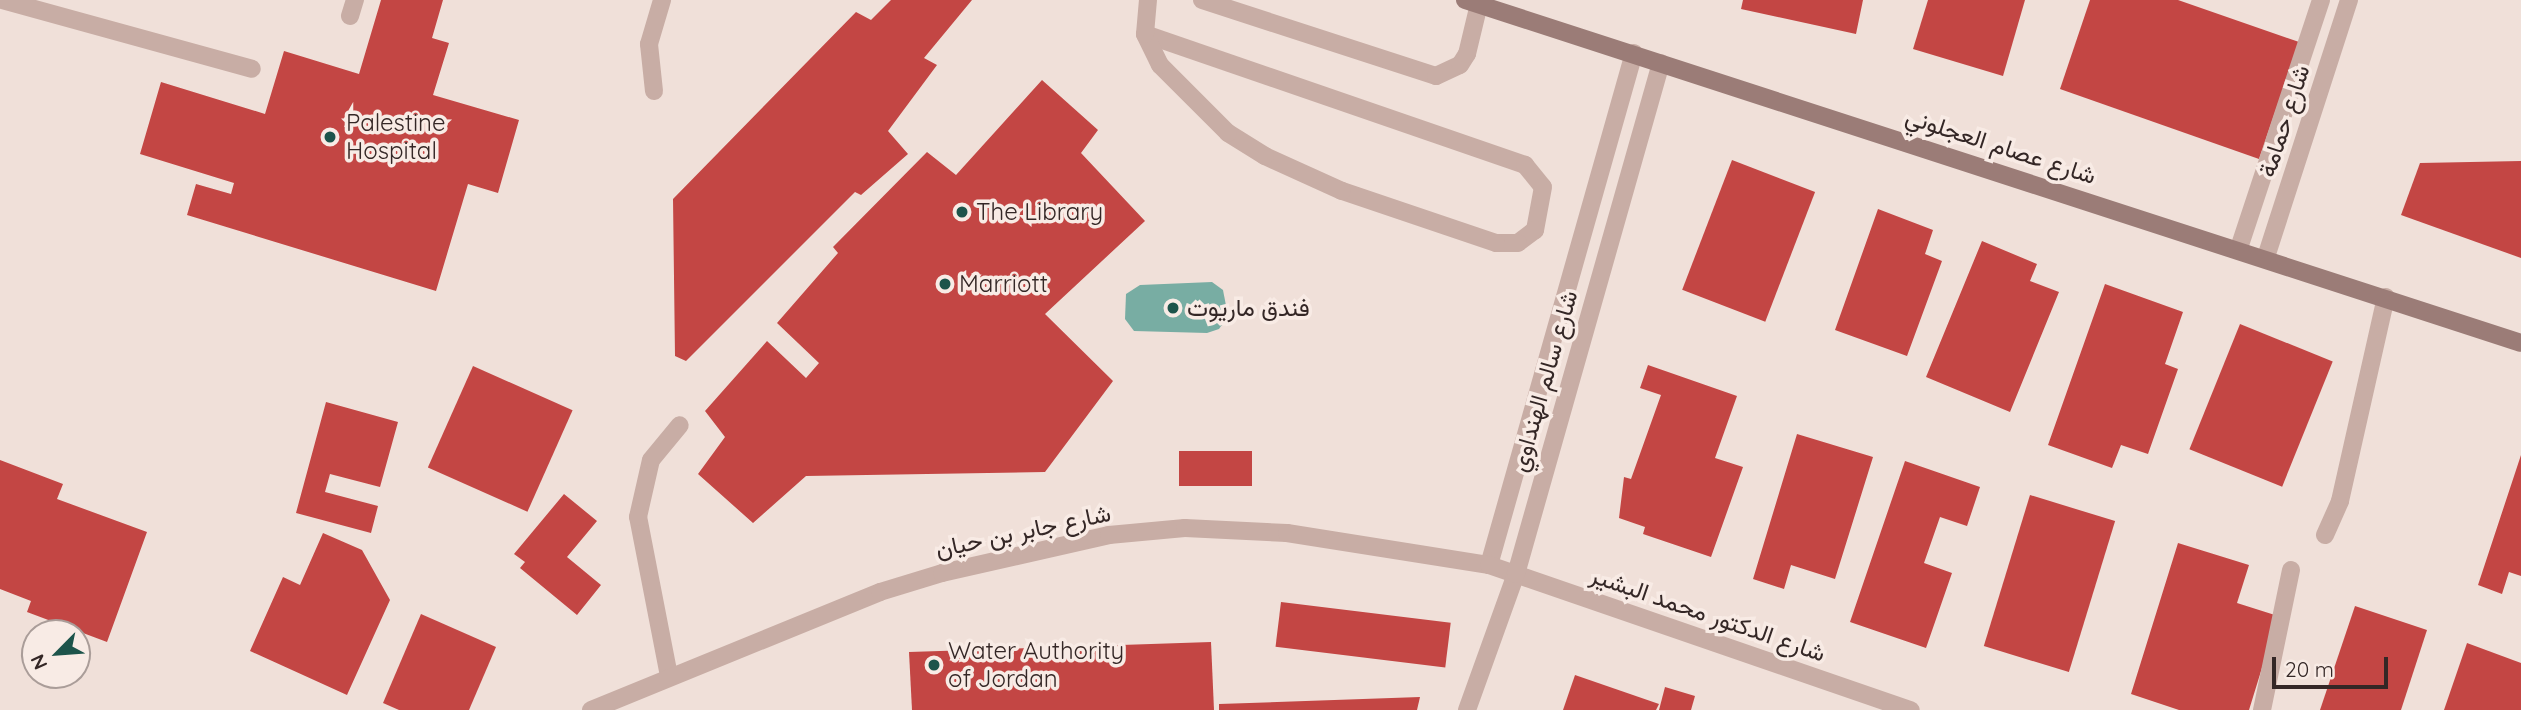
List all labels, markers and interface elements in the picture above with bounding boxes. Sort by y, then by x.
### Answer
street label: شارع حمامة [2252,61,2316,181]
street label: شارع عصام العجلوني [1902,102,2100,190]
place label: Palestine Hospital [346,109,446,165]
marker: Palestine Hospital [320,127,340,147]
place label: The Library [976,198,1103,226]
marker: The Library [954,204,970,220]
place label: Marriott [959,270,1048,298]
marker: Marriott [937,276,953,292]
street label: شارع سالم الهنداوي [1504,287,1584,475]
place label: فندق ماريوت [1187,294,1310,322]
marker: فندق ماريوت [1165,300,1181,316]
street label: شارع جابر بن حيان [933,498,1113,564]
street label: شارع الدكتور محمد البشير [1587,560,1829,668]
north arrow [21,619,91,689]
place label: Water Authority of Jordan [948,637,1124,693]
scale bar [2276,644,2392,688]
text: N [25,651,53,673]
text: 20 m [2285,656,2334,682]
marker: Water Authority of Jordan [926,657,942,673]

